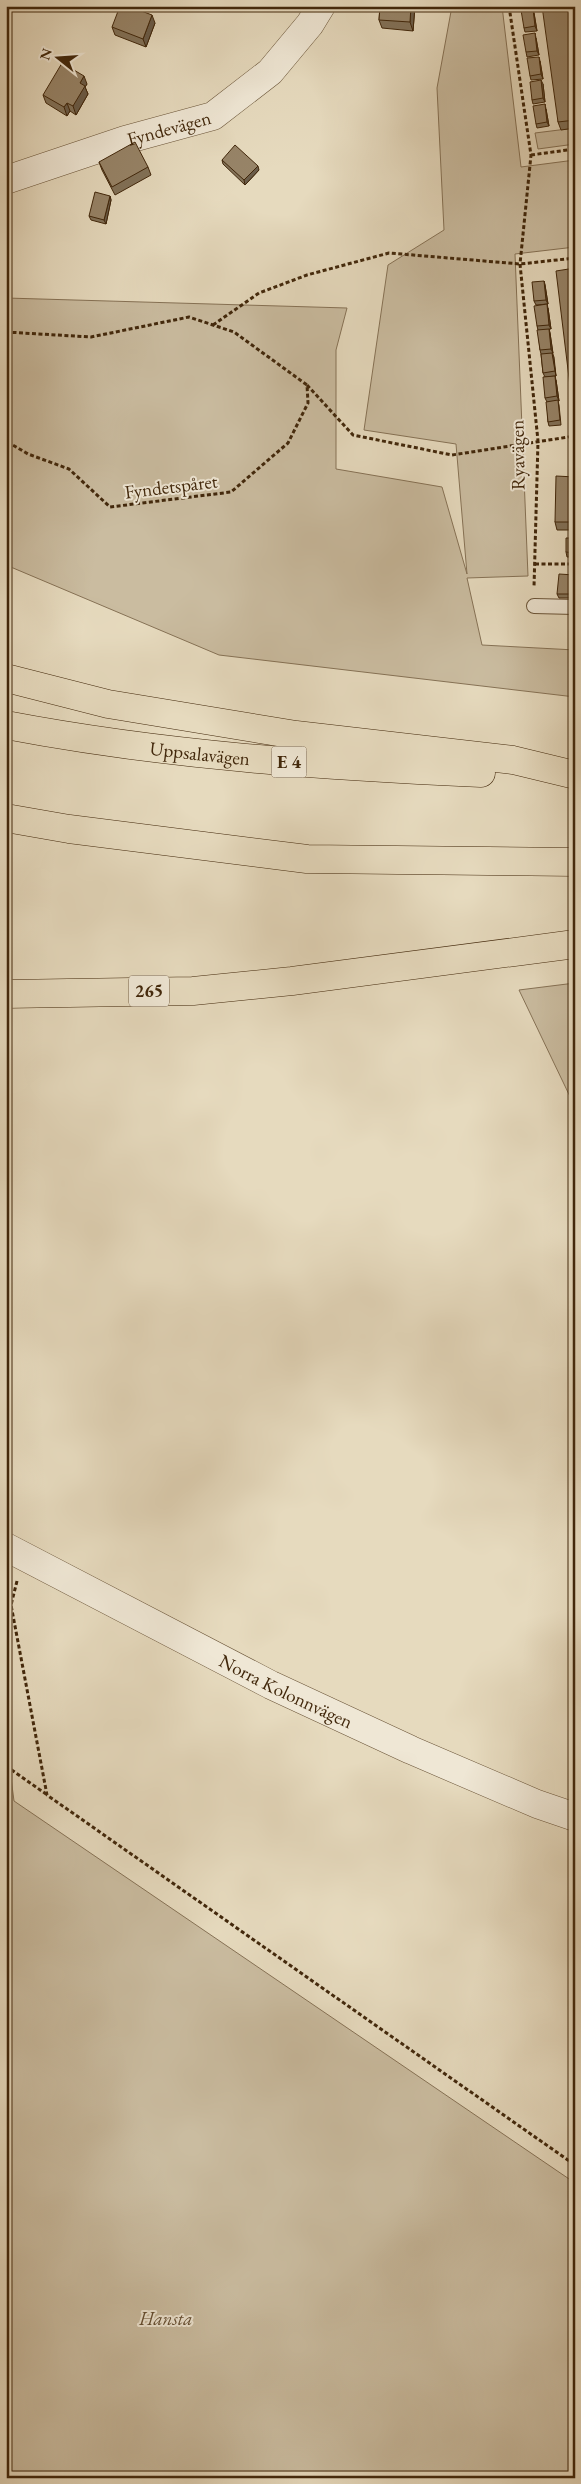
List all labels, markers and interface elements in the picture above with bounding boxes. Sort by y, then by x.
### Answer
north arrow [32,32,82,82]
text: N [35,46,56,62]
street label: Fyndevägen [124,105,214,152]
street label: Ryavägen [504,420,531,490]
street label: Fyndetspåret [123,468,219,505]
street label: Uppsalavägen [148,736,251,771]
road number: E 4 [272,746,306,778]
road number: 265 [129,976,169,1006]
street label: Norra Kolonnvägen [215,1648,357,1734]
park label: Hansta [138,2306,193,2331]

